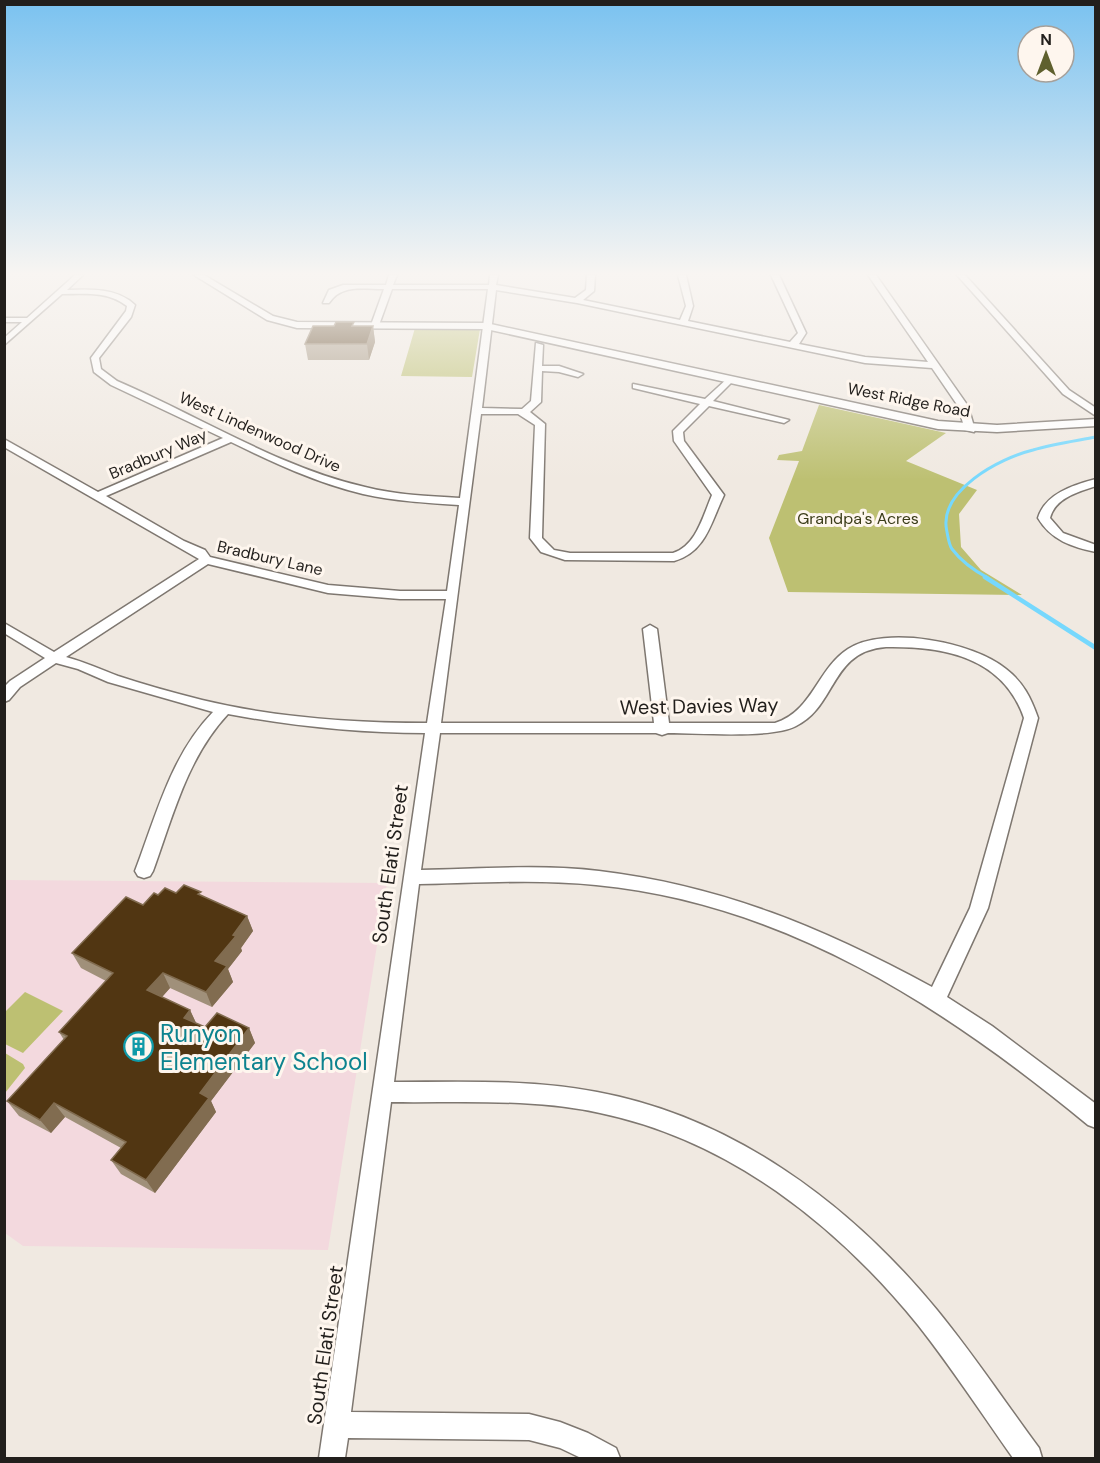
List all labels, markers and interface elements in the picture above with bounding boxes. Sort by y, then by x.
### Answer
north arrow [1016,24,1076,84]
text: N [1040,29,1052,50]
street label: West Ridge Road [846,378,972,422]
street label: West Lindenwood Drive [176,387,344,477]
street label: Bradbury Way [106,424,210,484]
park label: Grandpa's Acres [797,508,919,529]
street label: Bradbury Lane [215,536,325,580]
street label: West Davies Way [619,692,779,720]
street label: South Elati Street [366,783,414,945]
place label: Runyon Elementary School [160,1018,368,1077]
building icon: Runyon Elementary School [123,1031,155,1063]
street label: South Elati Street [301,1264,349,1426]

